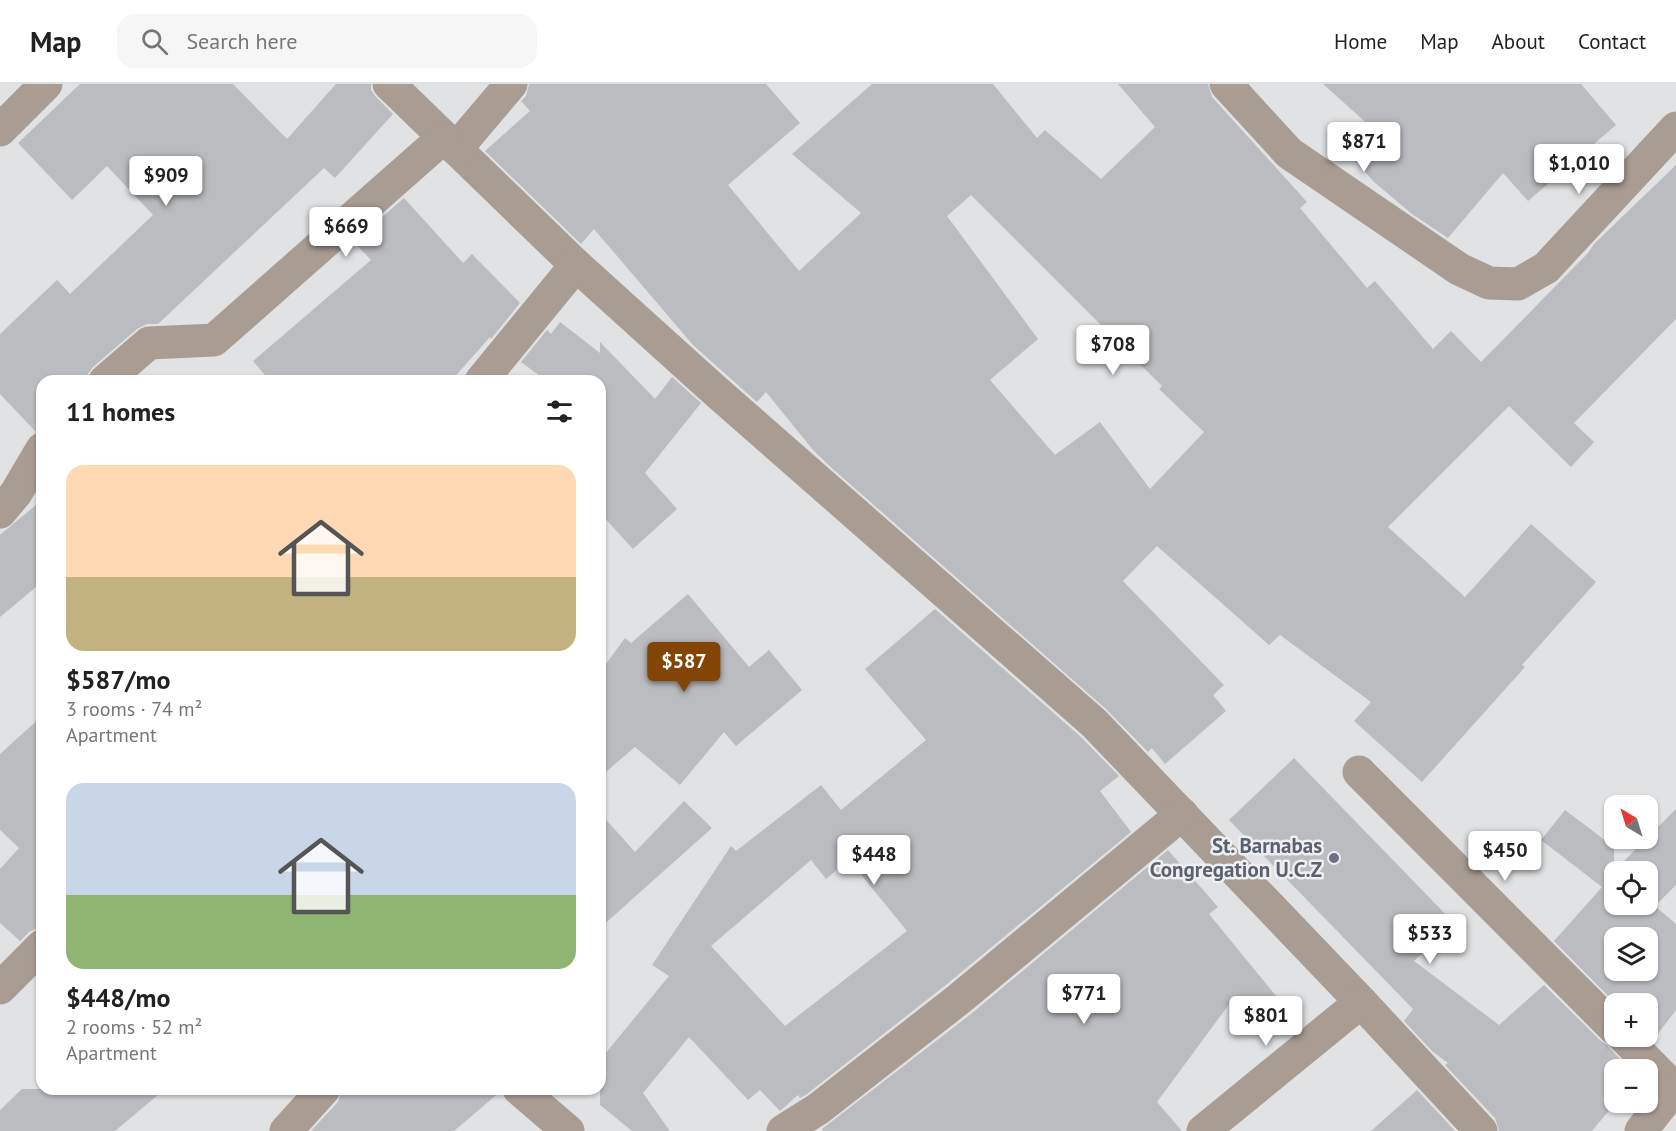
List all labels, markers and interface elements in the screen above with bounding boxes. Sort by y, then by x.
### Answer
search box [117,14,537,68]
text: Map [30,23,81,60]
icon: search [138,25,171,58]
text: Search here [186,27,297,55]
text: Home [1334,28,1387,55]
text: Map [1420,28,1459,55]
text: About [1492,28,1545,55]
text: Contact [1578,28,1646,55]
pin: $871 [1328,122,1400,173]
text: $871 [1341,128,1387,154]
pin: $1,010 [1530,144,1628,195]
text: $1,010 [1548,150,1610,176]
pin: $909 [130,156,202,207]
text: $909 [143,162,189,188]
pin: $669 [310,207,382,258]
text: $669 [323,213,369,239]
pin: $708 [1077,325,1149,376]
text: $708 [1090,331,1136,357]
text: 11 homes [66,395,175,428]
icon: filters [543,395,576,428]
icon: home [267,504,375,612]
pin: $587 [648,642,720,693]
text: $587 [661,648,707,674]
text: $587/mo [66,663,170,696]
text: 3 rooms · 74 m² [66,696,202,722]
text: Apartment [66,722,157,748]
north arrow [1604,795,1658,849]
map controls [1604,795,1658,1113]
icon: home [267,822,375,930]
pin: $450 [1469,831,1541,882]
place label: St. Barnabas Congregation U.C.Z [1150,832,1322,883]
pin: $448 [838,835,910,886]
text: $450 [1482,837,1528,863]
text: $448 [851,841,897,867]
marker: St. Barnabas Congregation U.C.Z [1327,851,1341,865]
button: locate [1604,861,1658,915]
pin: $533 [1394,914,1466,965]
text: $533 [1407,920,1453,946]
button: layers [1604,927,1658,981]
pin: $771 [1048,974,1120,1025]
text: $771 [1061,980,1107,1006]
text: $448/mo [66,981,170,1014]
button: + [1604,993,1658,1047]
pin: $801 [1230,996,1302,1047]
text: $801 [1243,1002,1289,1028]
text: 2 rooms · 52 m² [66,1014,202,1040]
text: Apartment [66,1040,157,1066]
button: − [1604,1059,1658,1113]

